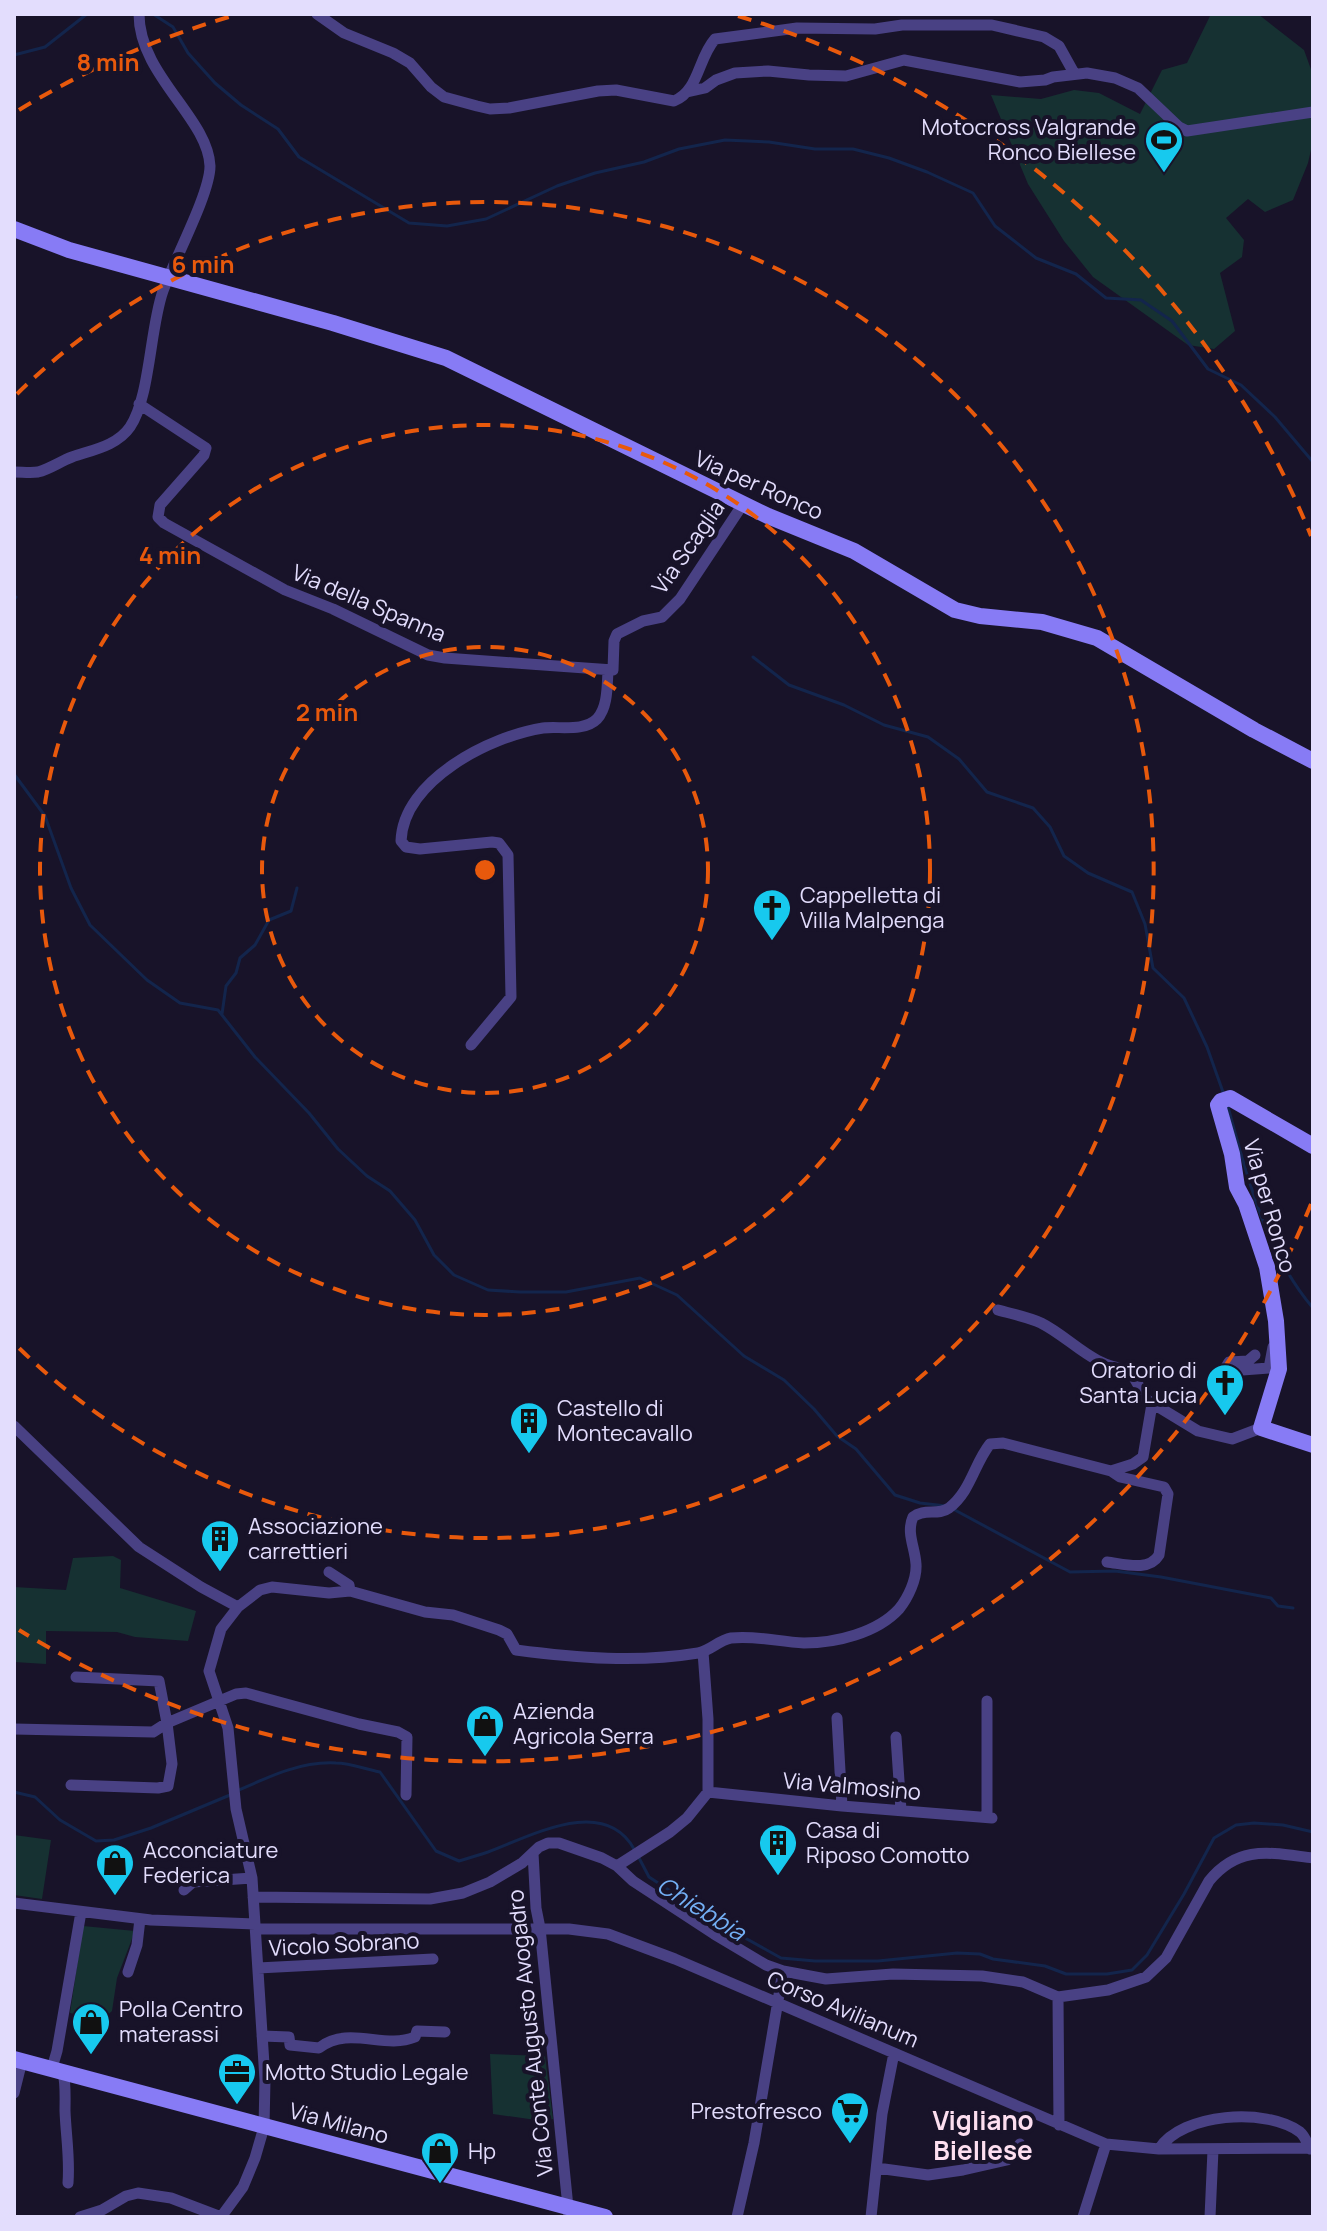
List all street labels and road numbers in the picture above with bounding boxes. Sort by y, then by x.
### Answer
street label: Via per Ronco [690,443,828,527]
street label: Via Scaglia [645,494,731,600]
street label: Via della Spanna [287,557,451,649]
street label: Via per Ronco [1237,1136,1303,1276]
street label: Via Valmosino [782,1765,922,1807]
street label: Via Conte Augusto Avogadro [500,1888,560,2178]
street label: Vicolo Sobrano [268,1925,420,1963]
street label: Corso Avilianum [763,1964,923,2054]
street label: Via Milano [286,2095,392,2151]

